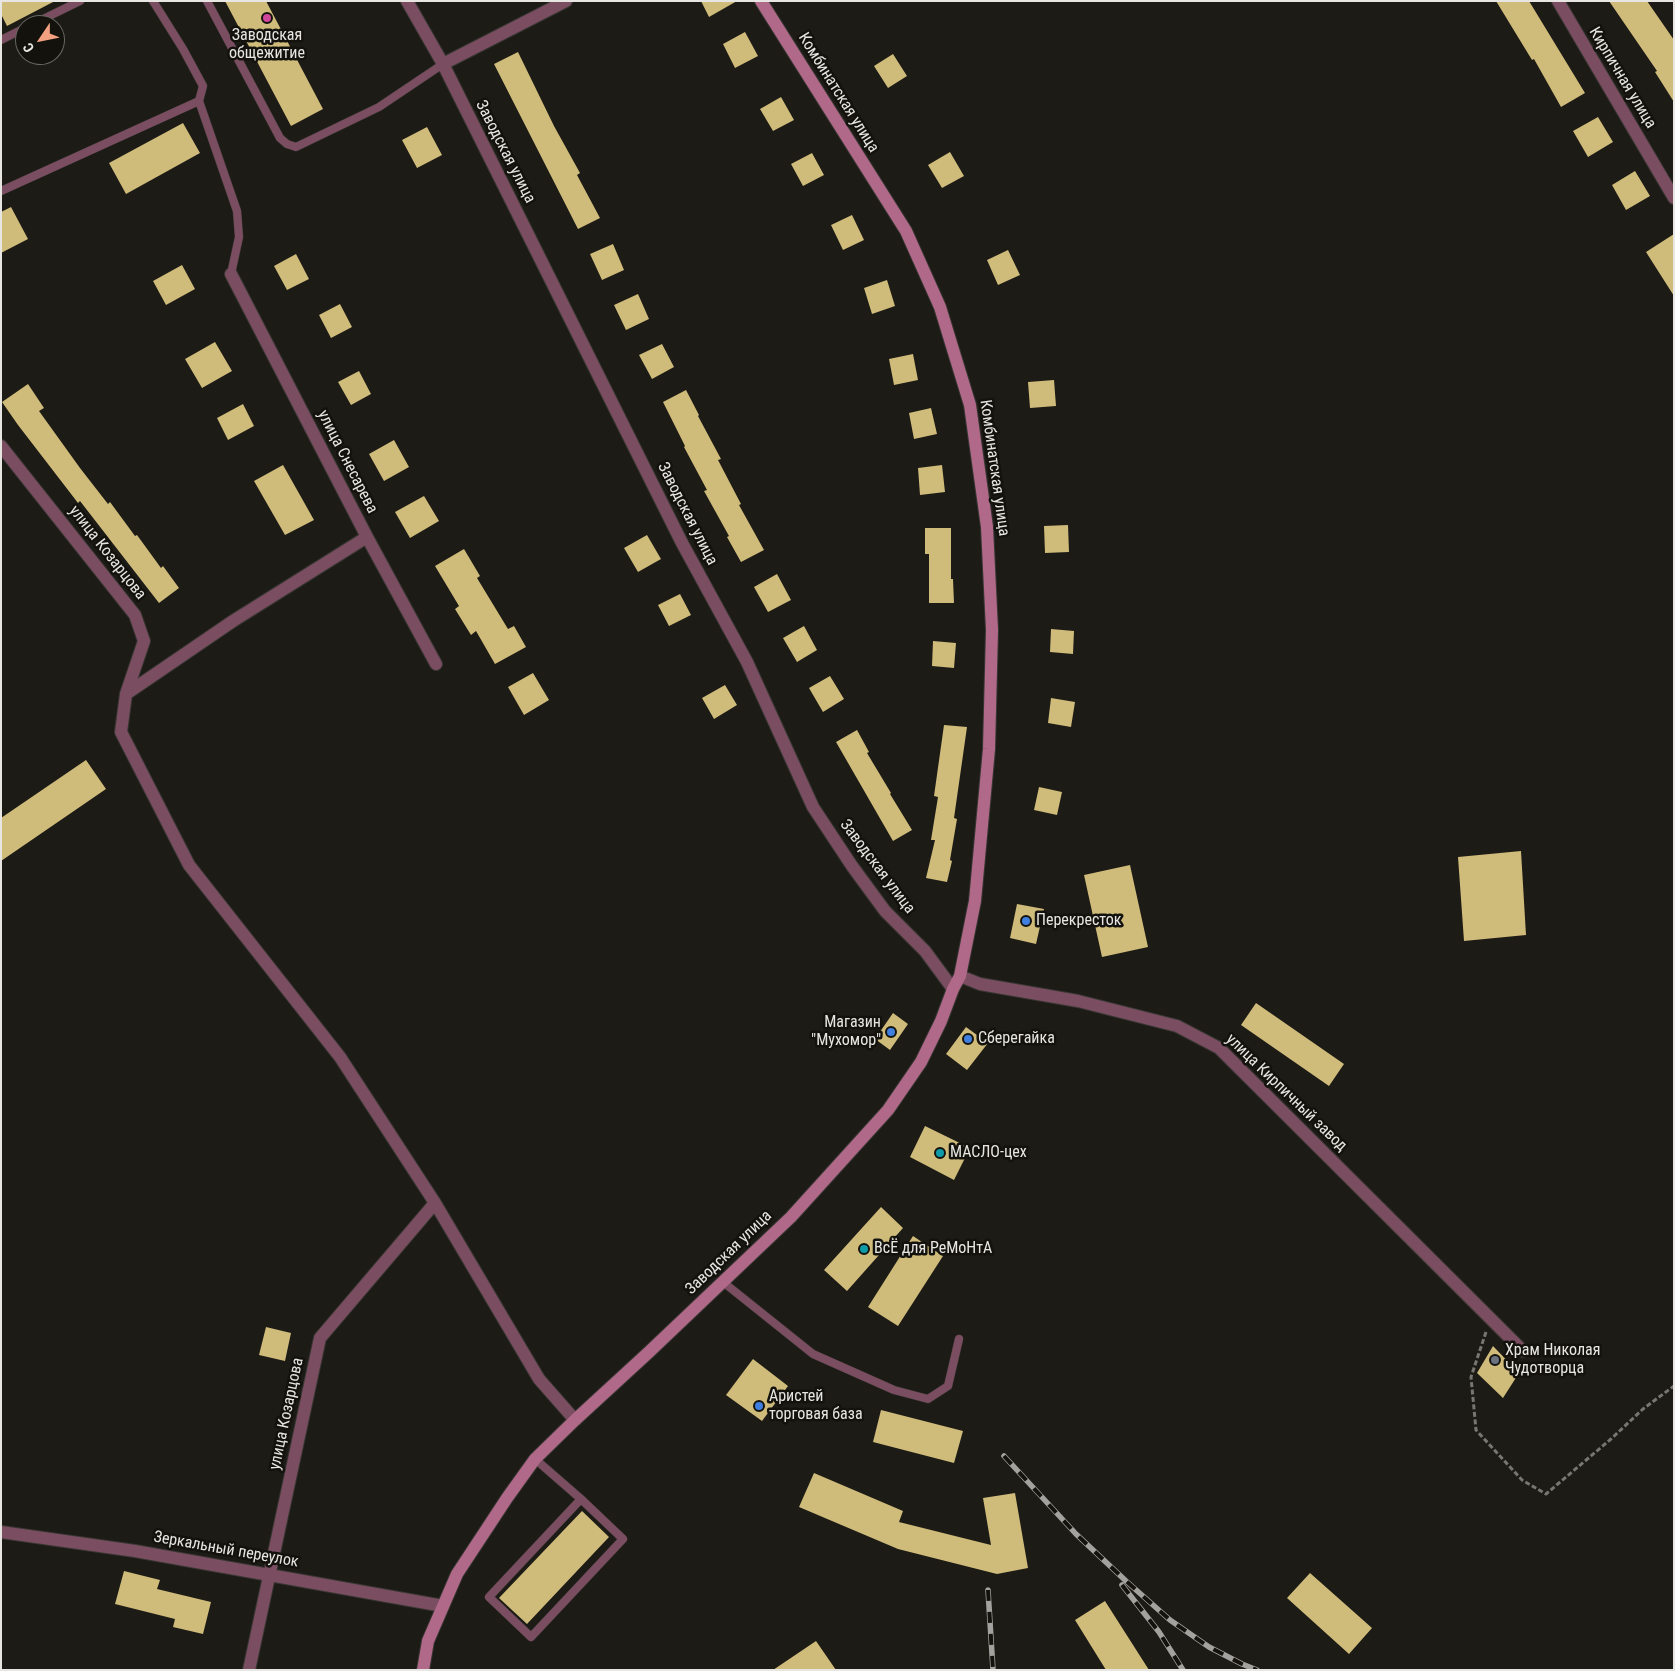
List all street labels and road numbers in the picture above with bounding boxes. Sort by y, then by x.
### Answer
street label: Кирпичная улица [1584,24,1660,132]
street label: Комбинатская улица [793,30,883,156]
street label: Заводская улица [471,97,539,207]
street label: Комбинатская улица [975,399,1013,537]
street label: улица Снесарева [313,407,381,517]
street label: Заводская улица [653,459,721,569]
street label: улица Козарцова [64,502,150,604]
street label: Заводская улица [835,816,919,918]
street label: улица Кирпичный завод [1221,1030,1351,1156]
street label: Заводская улица [682,1207,776,1299]
street label: улица Козарцова [266,1356,308,1472]
street label: Зеркальный переулок [152,1528,300,1572]

